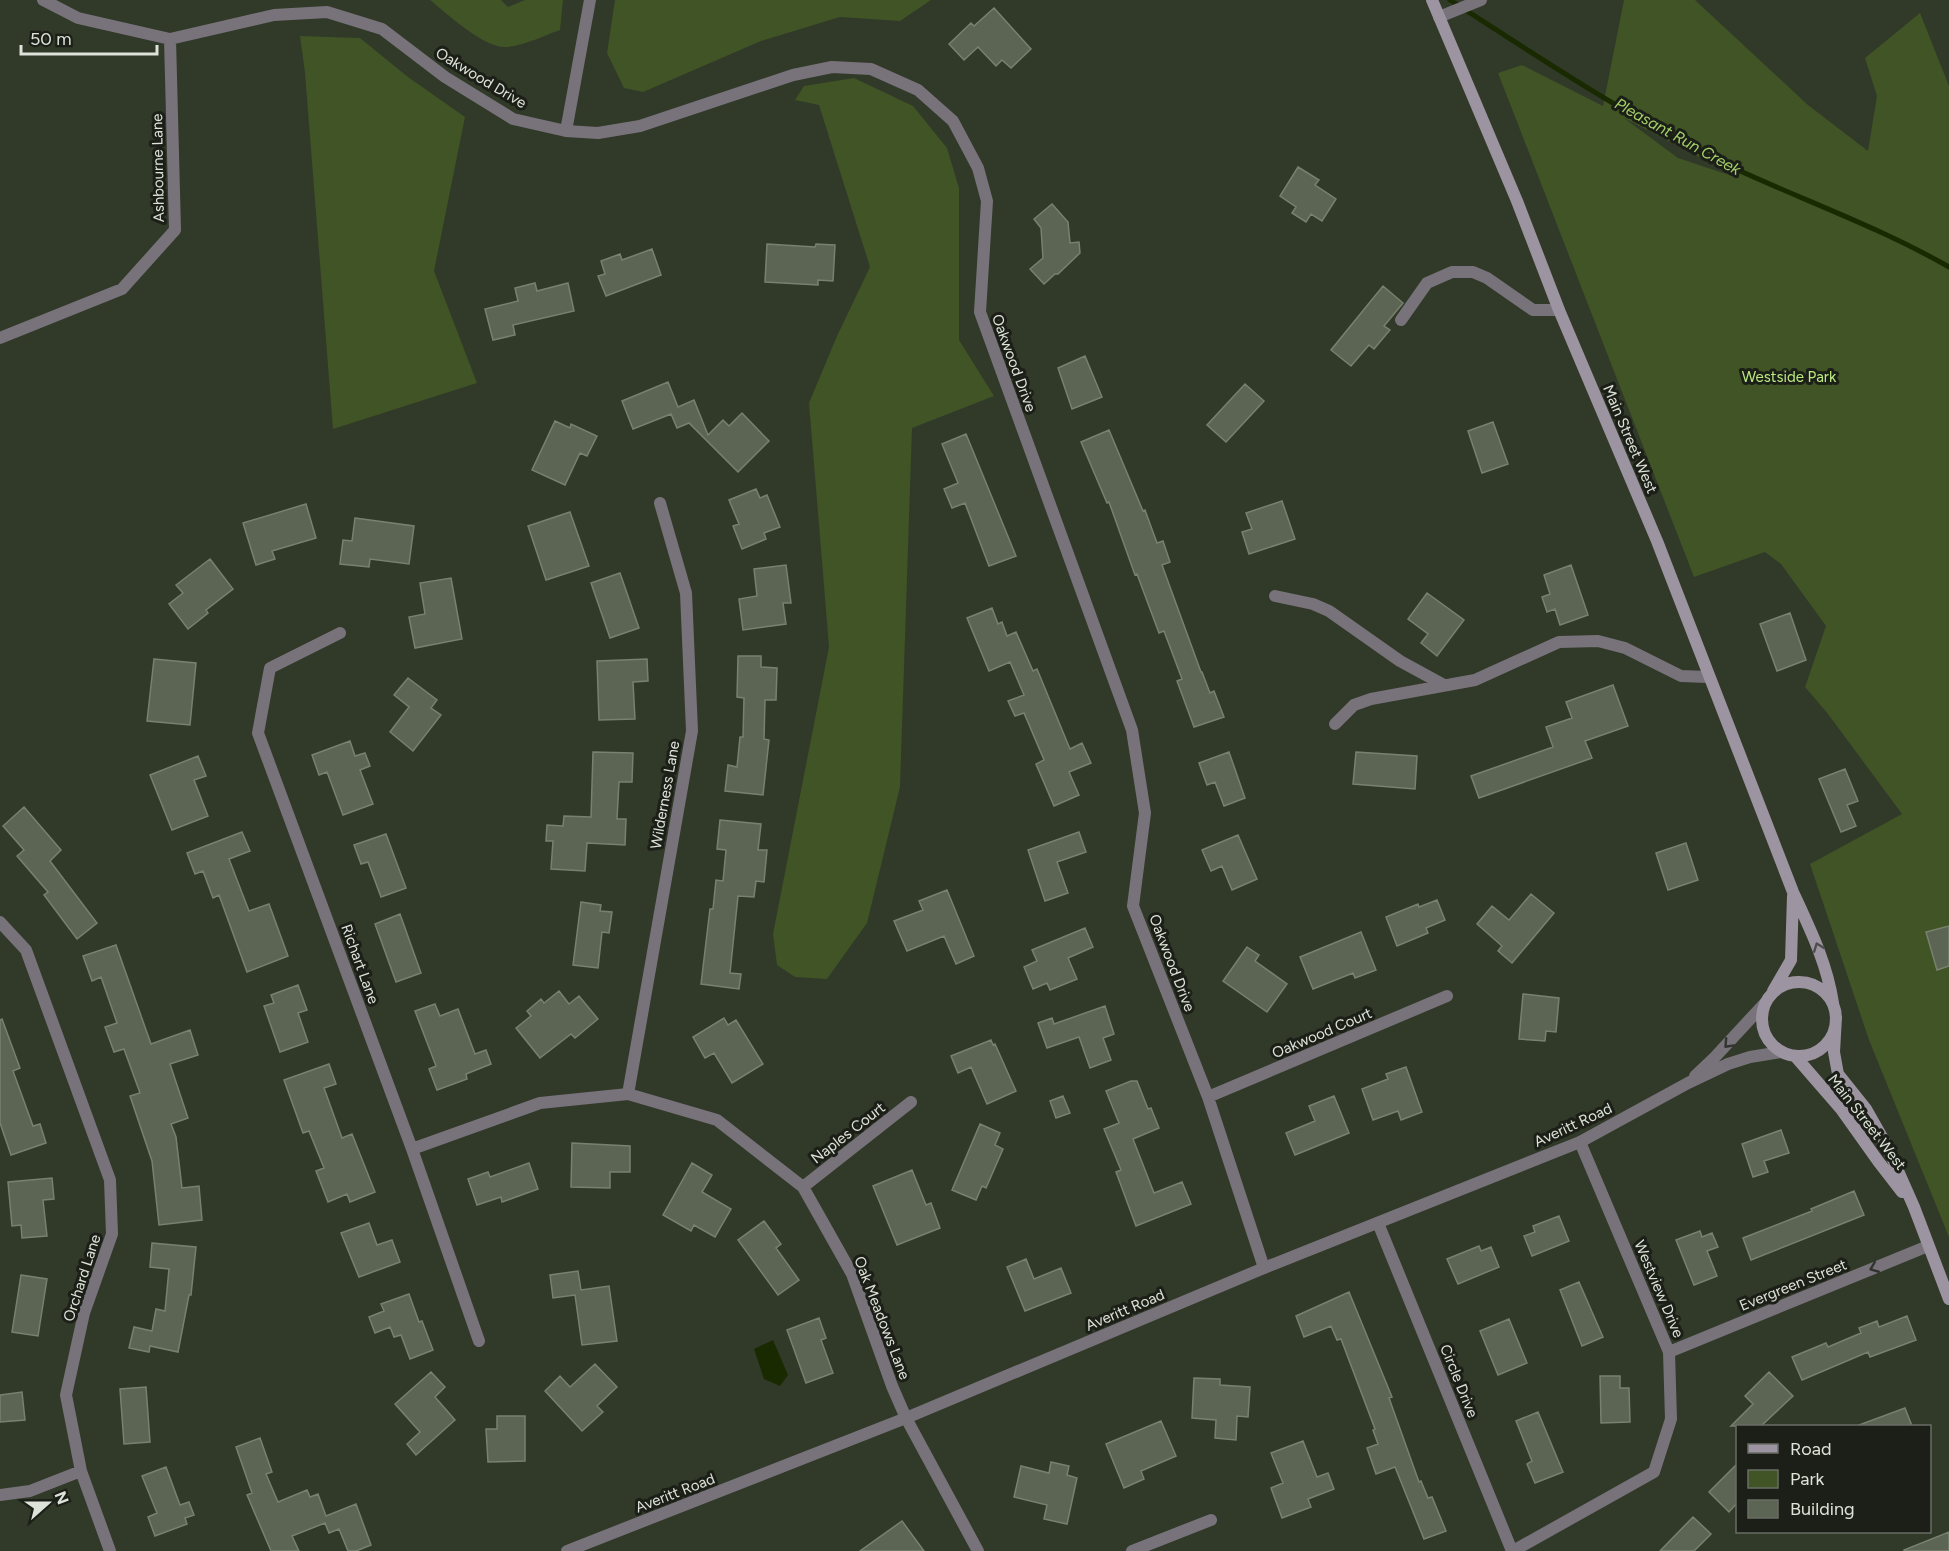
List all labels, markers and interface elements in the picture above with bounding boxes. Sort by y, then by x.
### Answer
scale bar [21,18,158,56]
text: 50 m [30,28,72,50]
street label: Oakwood Drive [432,44,530,112]
water label: Pleasant Run Creek [1611,94,1745,180]
street label: Ashbourne Lane [148,113,168,223]
street label: Oakwood Drive [988,312,1040,414]
park label: Westside Park [1742,368,1837,386]
street label: Main Street West [1599,382,1661,496]
street label: Wilderness Lane [647,740,683,850]
street label: Oakwood Drive [1145,912,1199,1014]
street label: Richart Lane [337,922,383,1006]
one-way arrow [1813,942,1825,953]
street label: Oakwood Court [1269,1004,1375,1062]
one-way arrow [1724,1037,1735,1048]
street label: Main Street West [1824,1071,1910,1174]
street label: Naples Court [807,1098,889,1167]
street label: Averitt Road [1531,1099,1615,1151]
street label: Orchard Lane [59,1232,105,1324]
street label: Westview Drive [1630,1238,1688,1340]
street label: Oak Meadows Lane [850,1254,914,1382]
street label: Evergreen Street [1737,1255,1850,1315]
one-way arrow [1869,1261,1880,1273]
street label: Averitt Road [1083,1285,1167,1335]
street label: Circle Drive [1436,1342,1482,1420]
legend [1736,1425,1931,1533]
text: Road [1790,1438,1831,1460]
text: Park [1790,1468,1825,1490]
street label: Averitt Road [633,1470,717,1516]
north arrow [18,1473,78,1533]
text: N [50,1489,73,1507]
text: Building [1790,1498,1855,1520]

